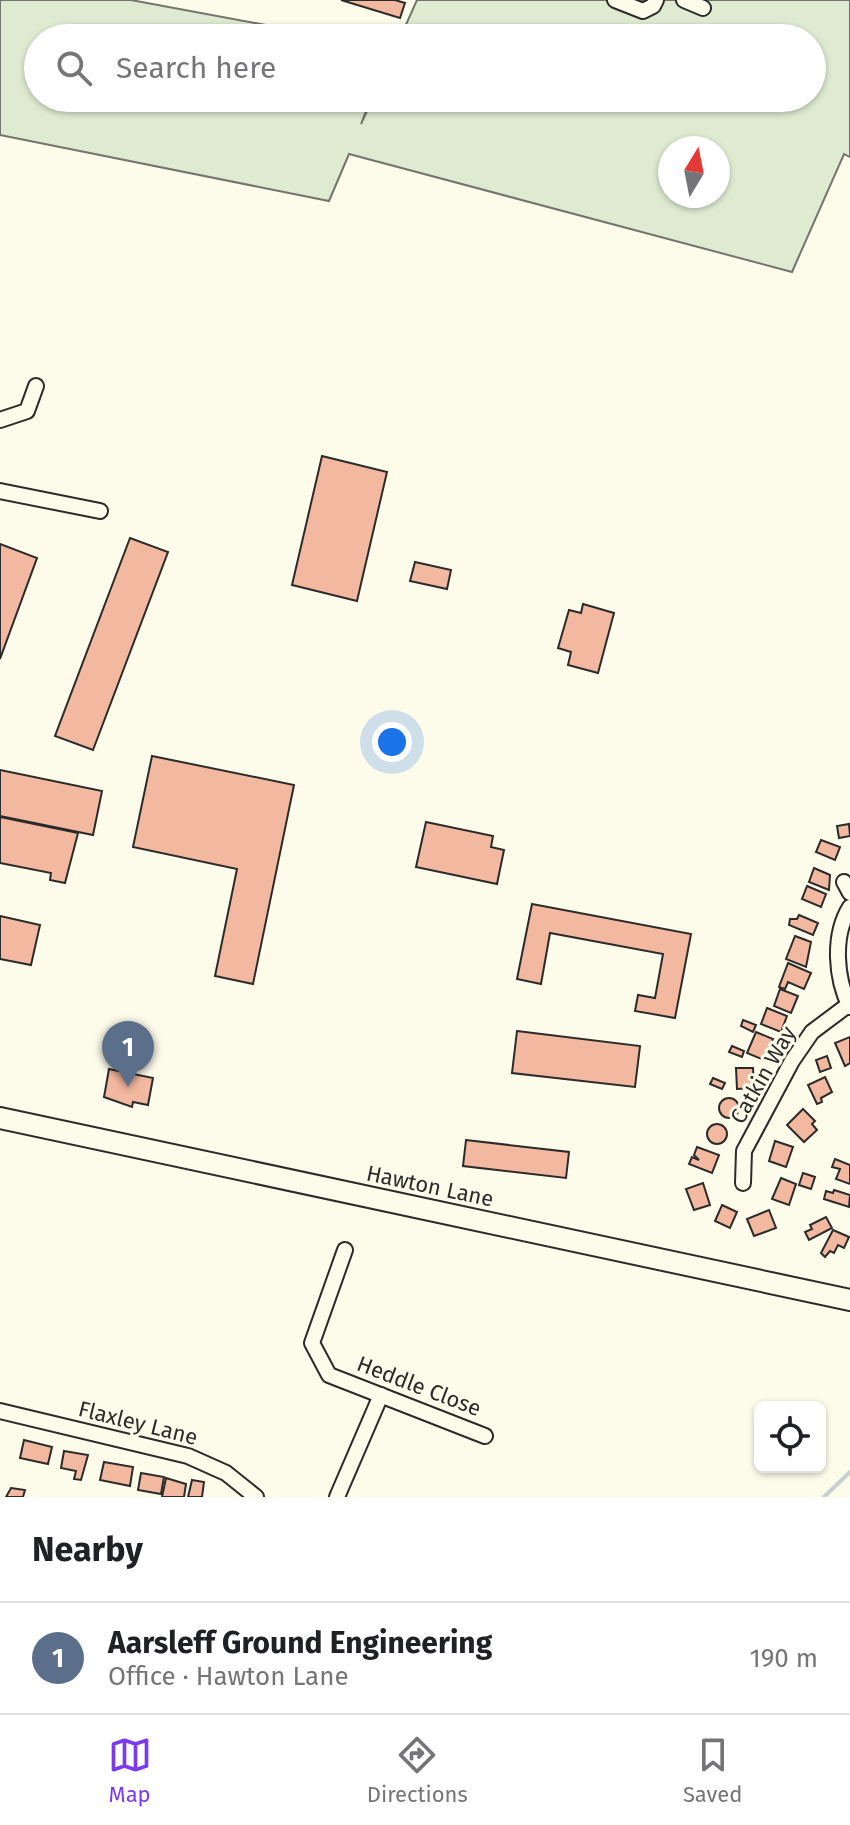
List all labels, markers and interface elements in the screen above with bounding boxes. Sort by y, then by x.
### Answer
search box [24,24,826,112]
icon: search [52,46,96,90]
text: Search here [116,50,276,86]
north arrow [658,136,730,208]
your location [372,722,412,762]
pin: 1 [102,1021,154,1087]
street label: Catkin Way [724,1021,802,1129]
street label: Hawton Lane [364,1159,496,1213]
street label: Heddle Close [353,1350,485,1422]
street label: Flaxley Lane [76,1395,200,1451]
map controls [754,1401,826,1473]
button: locate [754,1401,826,1473]
text: Nearby [32,1529,143,1570]
text: Aarsleff Ground Engineering [108,1625,492,1661]
text: 1 [52,1643,64,1674]
text: 190 m [749,1643,818,1674]
text: Office · Hawton Lane [108,1661,349,1692]
tab: Map [108,1733,152,1808]
tab: Directions [367,1733,468,1808]
tab: Saved [683,1733,742,1808]

